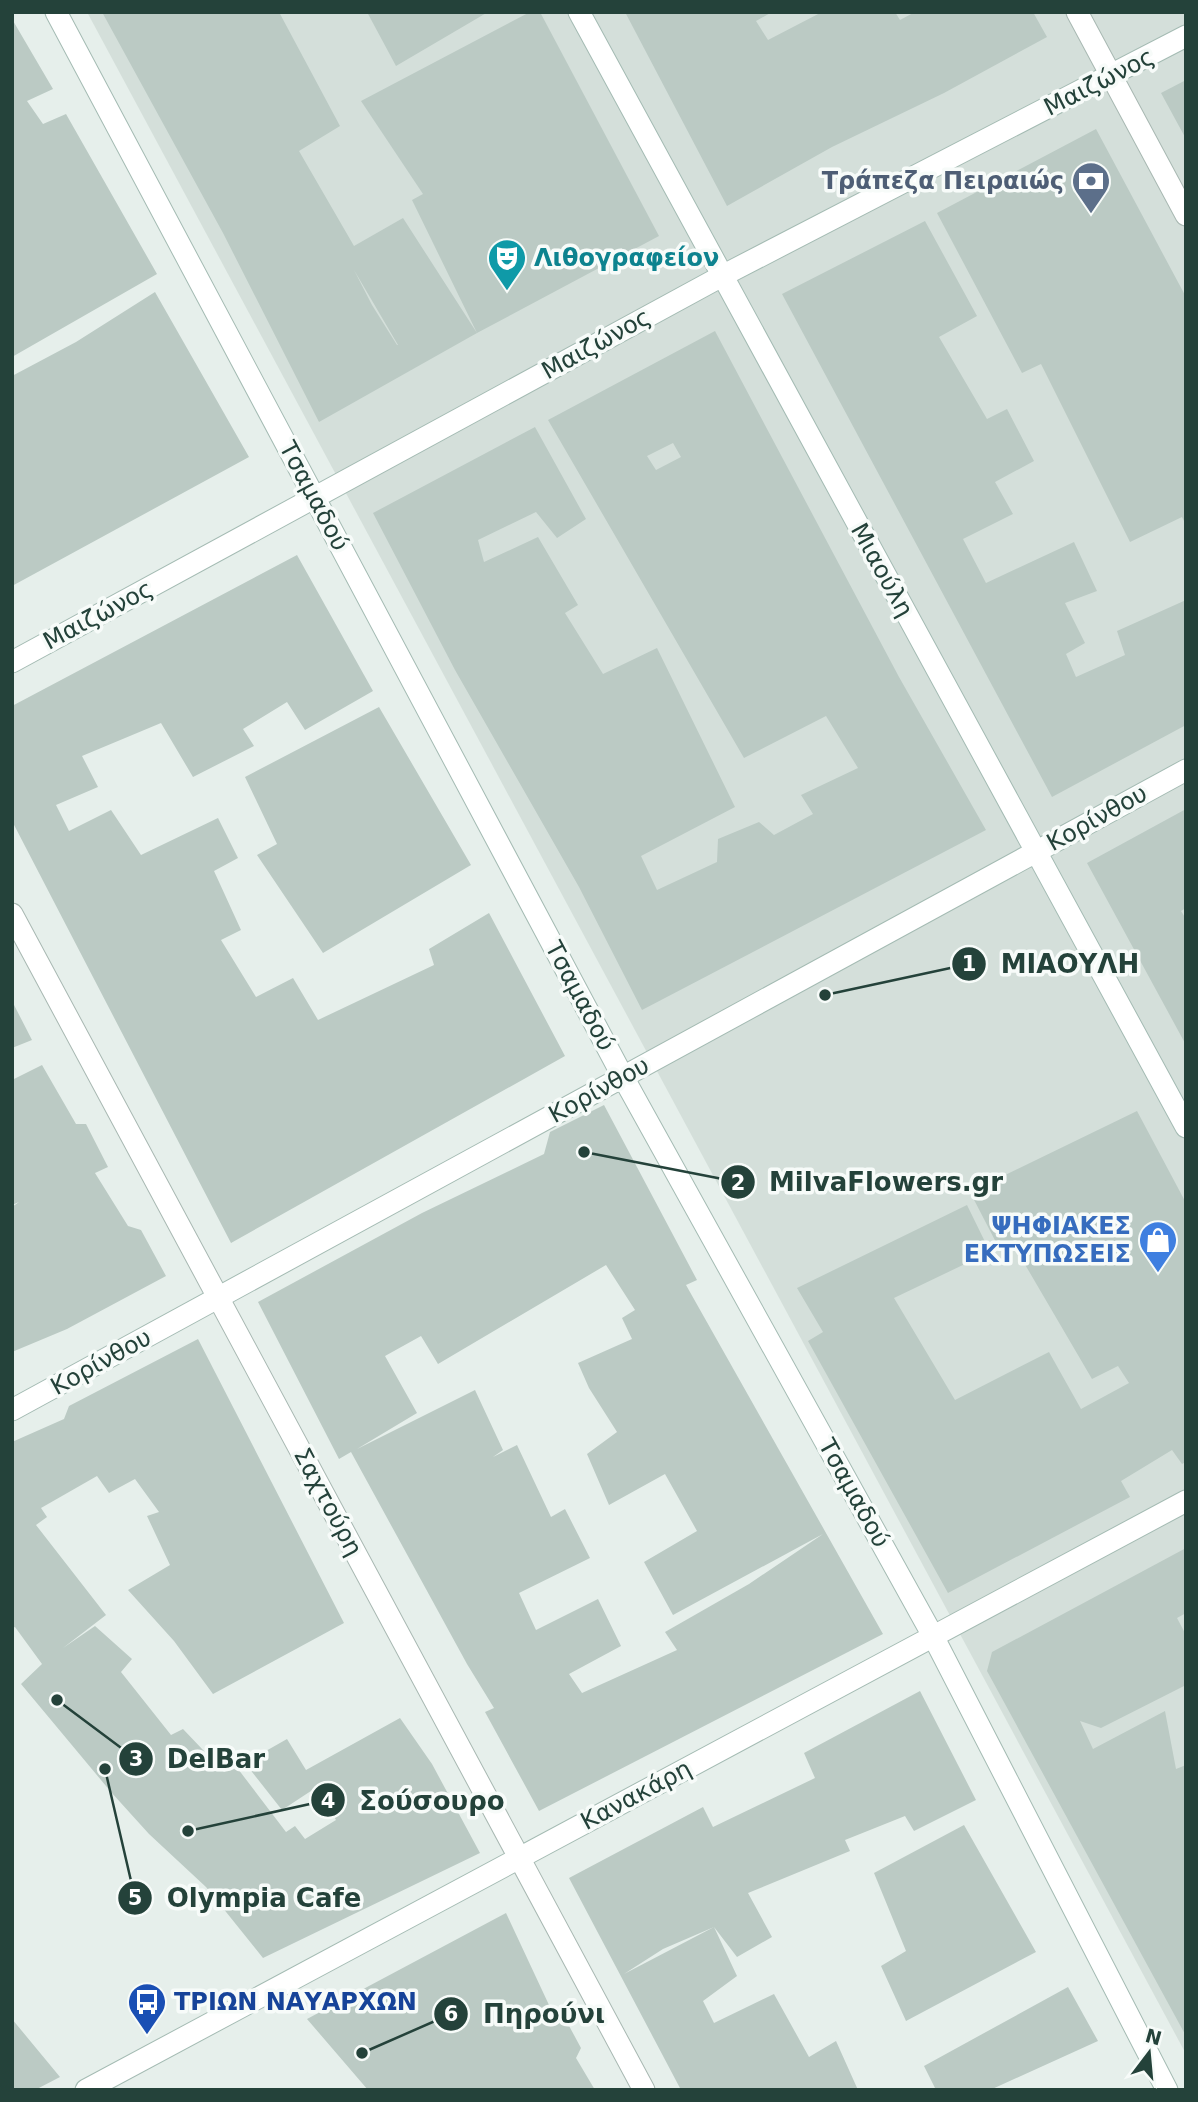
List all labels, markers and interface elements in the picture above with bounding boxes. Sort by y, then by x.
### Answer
street label: Μαιζώνος [1039,42,1159,122]
bank icon: Τράπεζα Πειραιώς [1070,160,1112,215]
place label: Τράπεζα Πειραιώς [822,167,1064,195]
theatre icon: Λιθογραφείον [486,237,528,292]
place label: Λιθογραφείον [534,244,719,272]
street label: Μαιζώνος [537,303,655,385]
street label: Τσαμαδού [273,436,355,556]
street label: Μιαούλη [845,518,919,622]
street label: Μαιζώνος [38,574,158,656]
street label: Κορίνθου [1042,779,1152,857]
street label: Τσαμαδού [539,936,621,1056]
callout: ΜΙΑΟΥΛΗ [951,940,1153,987]
text: ΜΙΑΟΥΛΗ [1001,949,1139,979]
text: 1 [962,952,976,976]
street label: Κορίνθου [544,1051,654,1129]
callout: MilvaFlowers.gr [720,1159,1017,1206]
text: MilvaFlowers.gr [769,1167,1003,1197]
text: 2 [731,1171,745,1195]
place label: ΨΗΦΙΑΚΕΣ ΕΚΤΥΠΩΣΕΙΣ [964,1212,1131,1268]
shop icon: ΨΗΦΙΑΚΕΣ ΕΚΤΥΠΩΣΕΙΣ [1137,1219,1179,1274]
street label: Κορίνθου [46,1323,156,1401]
street label: Τσαμαδού [812,1433,895,1552]
street label: Σαχτούρη [288,1443,368,1561]
callout: DelBar [118,1735,279,1782]
text: DelBar [167,1744,265,1774]
text: 3 [129,1747,143,1771]
street label: Κανακάρη [576,1754,696,1836]
callout: Σούσουρο [311,1777,519,1824]
text: Σούσουρο [359,1786,505,1816]
text: 4 [321,1789,335,1813]
callout: Olympia Cafe [118,1874,375,1921]
text: Olympia Cafe [167,1883,361,1913]
text: 5 [128,1886,142,1910]
bus stop icon: ΤΡΙΩΝ ΝΑΥΑΡΧΩΝ [126,1981,168,2036]
place label: ΤΡΙΩΝ ΝΑΥΑΡΧΩΝ [174,1988,417,2016]
callout: Πηρούνι [434,1991,619,2038]
text: Πηρούνι [483,1999,605,2029]
text: 6 [444,2002,458,2026]
north arrow [1114,2018,1184,2088]
text: N [1143,2024,1164,2049]

